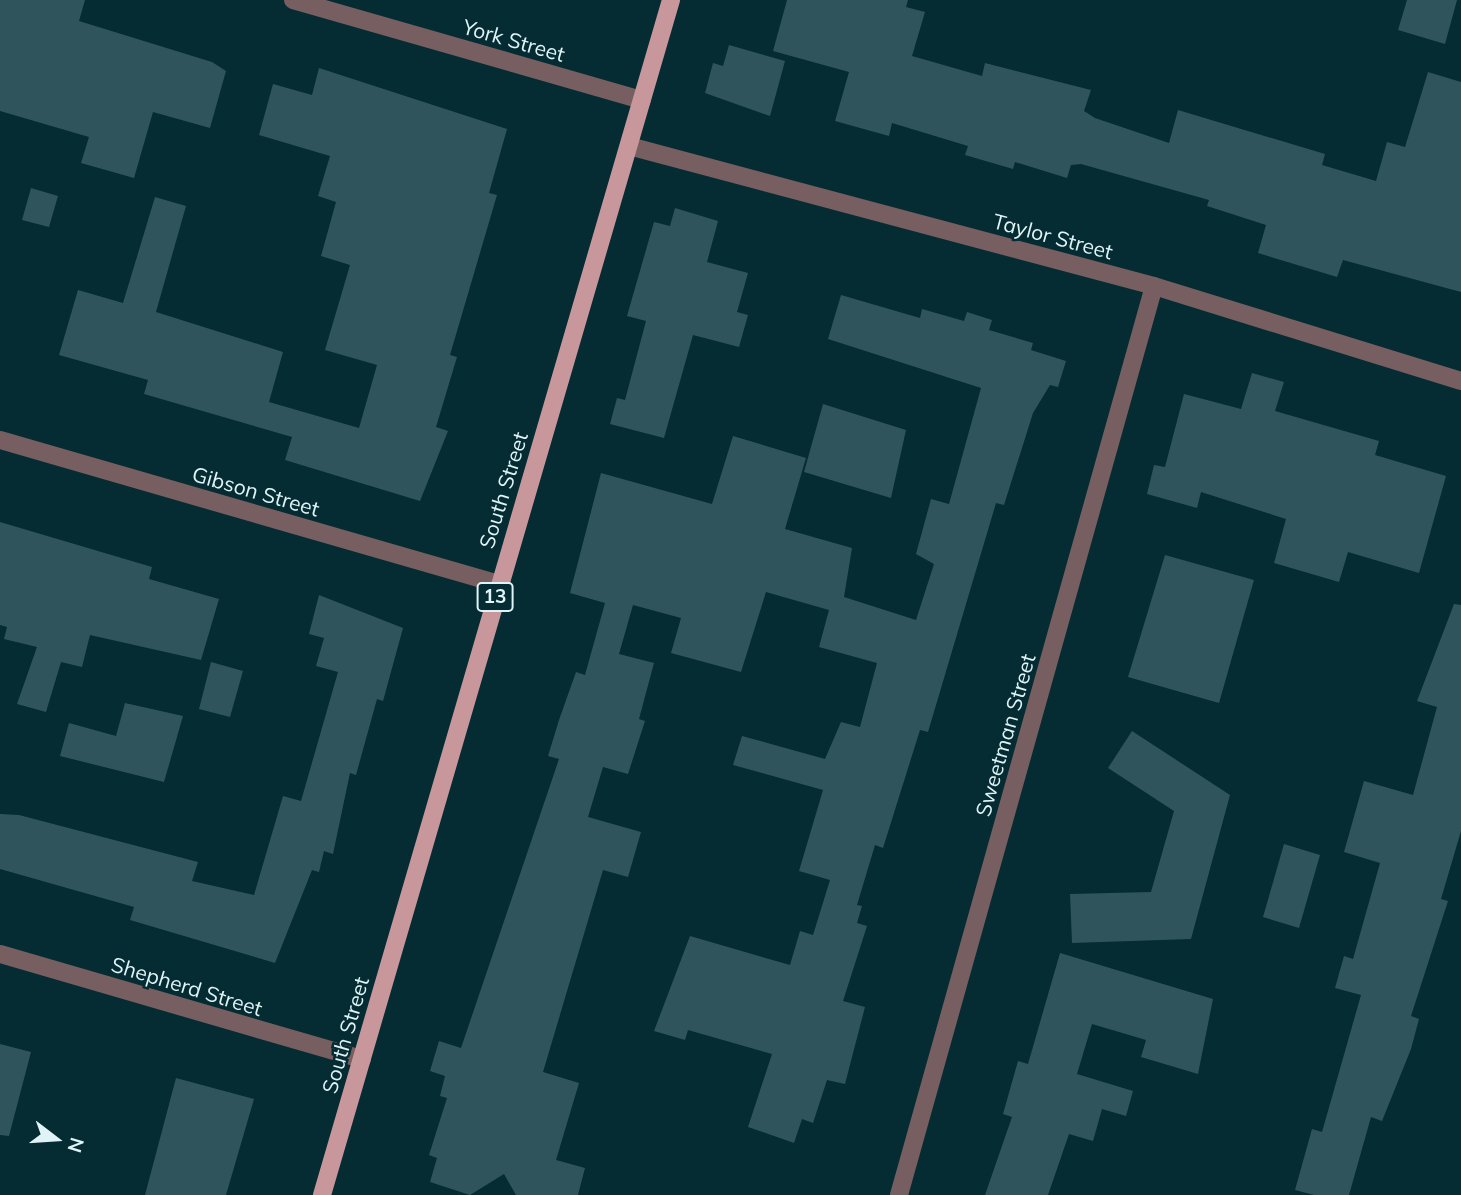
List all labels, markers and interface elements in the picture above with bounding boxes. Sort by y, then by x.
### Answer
street label: York Street [460,13,568,67]
street label: Taylor Street [990,208,1116,264]
street label: South Street [473,429,533,551]
street label: Gibson Street [189,461,323,521]
road number: 13 [476,582,514,612]
street label: Sweetman Street [970,651,1040,819]
street label: Shepherd Street [108,951,266,1021]
street label: South Street [316,974,374,1096]
north arrow [21,1104,91,1174]
text: N [63,1135,90,1156]

